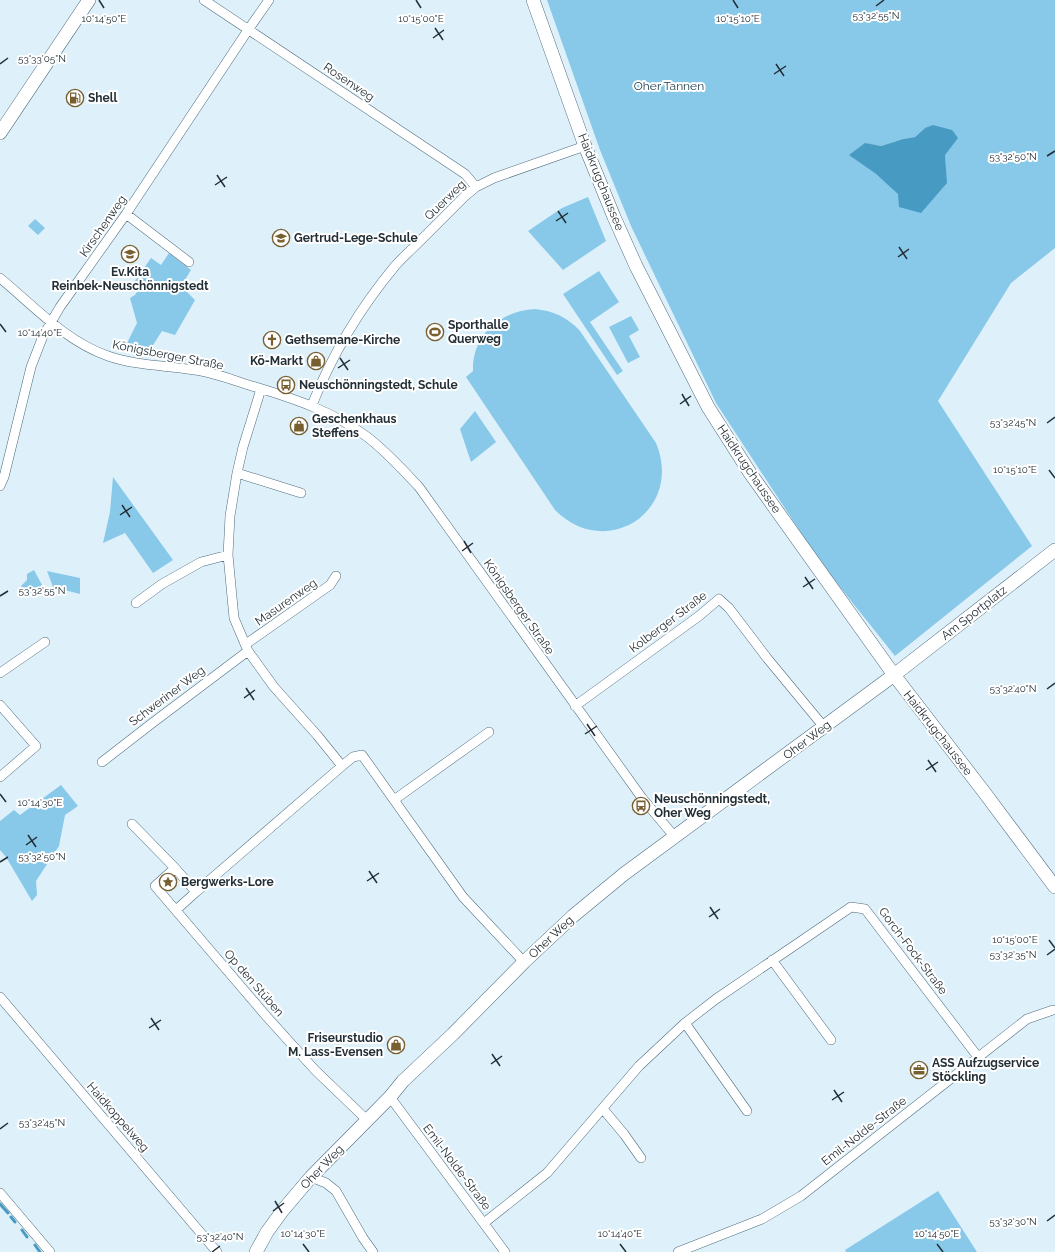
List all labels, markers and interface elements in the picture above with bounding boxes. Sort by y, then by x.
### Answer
text: 53°32'55"N [853,10,899,21]
text: 10°14'50"E [82,13,126,24]
text: 10°15'00"E [398,13,444,24]
text: 10°15'10"E [716,13,760,24]
text: 53°33'05"N [18,53,66,64]
street label: Rosenweg [321,60,377,104]
park label: Oher Tannen [634,79,704,93]
fuel station icon: Shell [65,88,85,108]
place label: Shell [88,91,118,105]
street label: Haidkrugchaussee [575,131,627,233]
text: 53°32'50"N [989,151,1037,162]
street label: Querweg [422,177,468,223]
street label: Kirschenweg [77,193,129,259]
school or university icon: Gertrud-Lege-Schule [271,228,291,248]
place label: Gertrud-Lege-Schule [294,231,418,245]
school or university icon: Ev.Kita Reinbek-Neuschönnigstedt [120,244,140,264]
place label: Ev.Kita Reinbek-Neuschönnigstedt [51,265,209,293]
place label: Sporthalle Querweg [448,318,508,346]
sports icon: Sporthalle Querweg [425,322,445,342]
text: 10°14'40"E [18,327,62,338]
church icon: Gethsemane-Kirche [262,330,282,350]
place label: Gethsemane-Kirche [285,333,400,347]
street label: Königsberger Straße [111,337,225,373]
shop icon: Kö-Markt [306,351,326,371]
place label: Kö-Markt [250,354,303,368]
bus stop icon: Neuschönningstedt, Schule [276,375,296,395]
place label: Neuschönningstedt, Schule [299,378,458,392]
place label: Geschenkhaus Steffens [312,412,397,440]
shop icon: Geschenkhaus Steffens [289,416,309,436]
text: 53°32'45"N [990,417,1036,428]
street label: Haidkrugchaussee [714,422,784,516]
text: 10°15'10"E [993,464,1037,475]
street label: Königsberger Straße [481,557,557,657]
street label: Masurenweg [253,576,319,628]
street label: Am Sportplatz [938,583,1010,643]
text: 53°32'55"N [19,585,65,596]
street label: Kolberger Straße [627,588,709,656]
street label: Schweriner Weg [126,663,208,729]
text: 53°32'40"N [990,683,1036,694]
street label: Haidkrugchaussee [901,688,975,778]
street label: Oher Weg [780,718,834,762]
place label: Neuschönningstedt, Oher Weg [654,792,770,820]
bus stop icon: Neuschönningstedt, Oher Weg [631,796,651,816]
text: 10°14'30"E [18,797,62,808]
text: 53°32'50"N [18,851,66,862]
place icon: Bergwerks-Lore [158,872,178,892]
place label: Bergwerks-Lore [181,875,274,889]
street label: Gorch-Fock-Straße [876,905,950,997]
street label: Oher Weg [526,913,576,961]
text: 10°15'00"E [992,934,1038,945]
street label: Op den Stüben [221,947,287,1019]
text: 53°32'35"N [990,949,1036,960]
place label: Friseurstudio M. Lass-Evensen [288,1031,383,1059]
shop icon: Friseurstudio M. Lass-Evensen [386,1035,406,1055]
place label: ASS Aufzugservice Stöckling [932,1056,1039,1084]
office icon: ASS Aufzugservice Stöckling [909,1060,929,1080]
street label: Haidkoppelweg [84,1079,152,1155]
street label: Emil-Nolde-Straße [819,1094,909,1168]
text: 53°32'45"N [19,1117,65,1128]
street label: Emil-Nolde-Straße [420,1121,494,1213]
street label: Oher Weg [298,1142,346,1192]
text: 53°32'30"N [989,1216,1037,1227]
text: 10°14'30"E [281,1228,325,1239]
text: 10°14'40"E [598,1228,642,1239]
text: 10°14'50"E [915,1228,959,1239]
text: 53°32'40"N [197,1231,243,1242]

